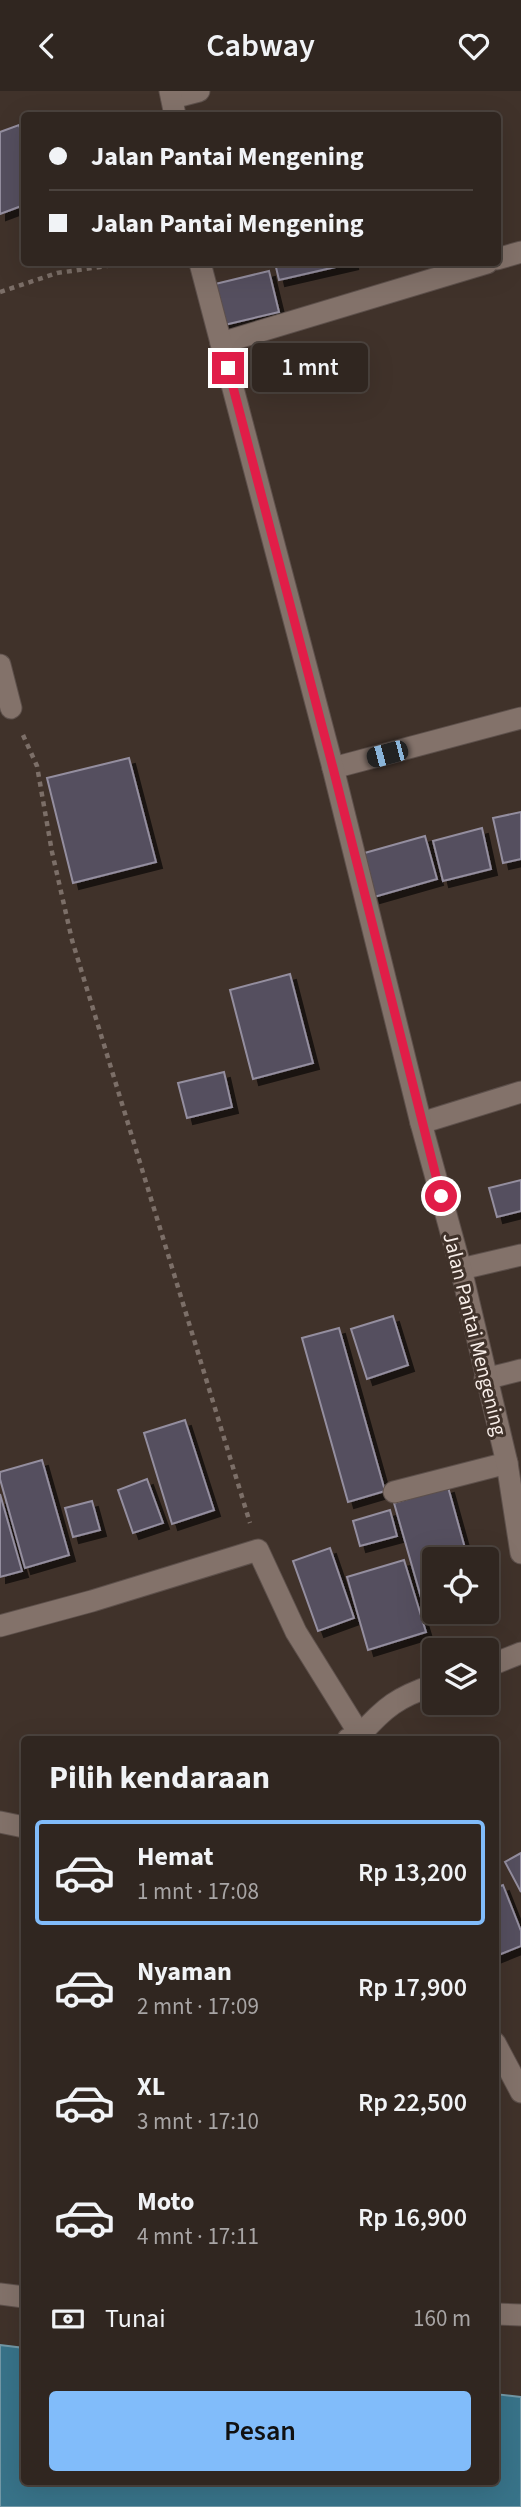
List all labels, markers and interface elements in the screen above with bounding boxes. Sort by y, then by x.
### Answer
text: Cabway [206,23,315,69]
icon: back [28,27,66,65]
icon: heart [455,27,493,65]
text: Jalan Pantai Mengening [91,138,364,175]
text: Jalan Pantai Mengening [91,205,364,242]
callout: 1 mnt [252,343,368,393]
text: 1 mnt [282,351,338,384]
route end [212,352,244,384]
car [364,738,411,770]
route start [425,1180,457,1212]
street label: Jalan Pantai Mengening [435,1229,515,1439]
map controls [422,1547,499,1715]
button: locate [422,1547,499,1624]
button: layers [422,1638,499,1715]
text: Pilih kendaraan [49,1755,270,1801]
text: Hemat [137,1838,213,1875]
icon: car [53,1841,116,1904]
text: Rp 13,200 [358,1854,467,1891]
text: 1 mnt · 17:08 [137,1875,259,1908]
text: Nyaman [137,1953,232,1990]
icon: car [53,1956,116,2019]
text: Rp 17,900 [358,1969,467,2006]
text: 2 mnt · 17:09 [137,1990,259,2023]
text: XL [137,2068,165,2105]
icon: car [53,2071,116,2134]
text: Rp 22,500 [358,2084,467,2121]
text: 3 mnt · 17:10 [137,2105,259,2138]
text: Moto [137,2183,194,2220]
icon: car [53,2186,116,2249]
text: Rp 16,900 [358,2199,467,2236]
text: 4 mnt · 17:11 [137,2220,259,2253]
icon: cash [49,2300,87,2338]
text: Tunai [105,2300,166,2337]
text: 160 m [413,2302,471,2335]
button: Pesan [49,2391,471,2471]

